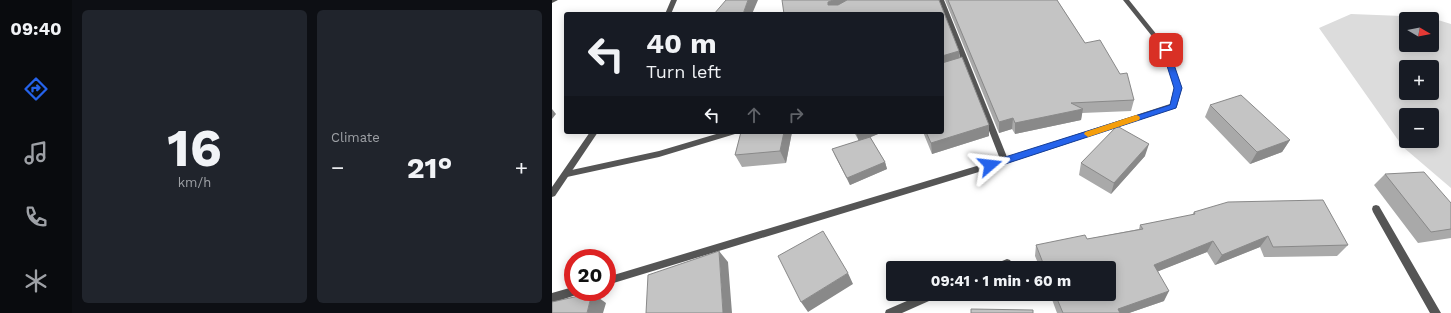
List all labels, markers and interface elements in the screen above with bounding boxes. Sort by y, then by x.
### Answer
north arrow [1399,12,1439,52]
map controls [1399,12,1439,148]
text: 09:40 [10,18,62,39]
text: 40 m [646,27,716,60]
icon: left [580,28,632,80]
pin [1149,33,1183,67]
icon: arrive [1155,39,1177,61]
button: + [1399,60,1439,100]
text: Turn left [646,61,721,82]
icon: directions [22,75,50,103]
icon: left [701,104,723,126]
icon: ahead [743,104,765,126]
icon: right [785,104,807,126]
button: − [1399,108,1439,148]
text: 16 [167,118,222,179]
text: Climate [331,130,380,145]
icon: music [22,139,50,167]
position arrow [969,144,1011,186]
text: 21° [407,150,452,185]
text: − [331,155,344,180]
text: + [515,155,528,180]
text: km/h [178,175,211,190]
icon: phone [22,203,50,231]
speed limit sign: 20 [564,249,616,301]
icon: climate [22,267,50,295]
text: 09:41 · 1 min · 60 m [931,272,1071,290]

